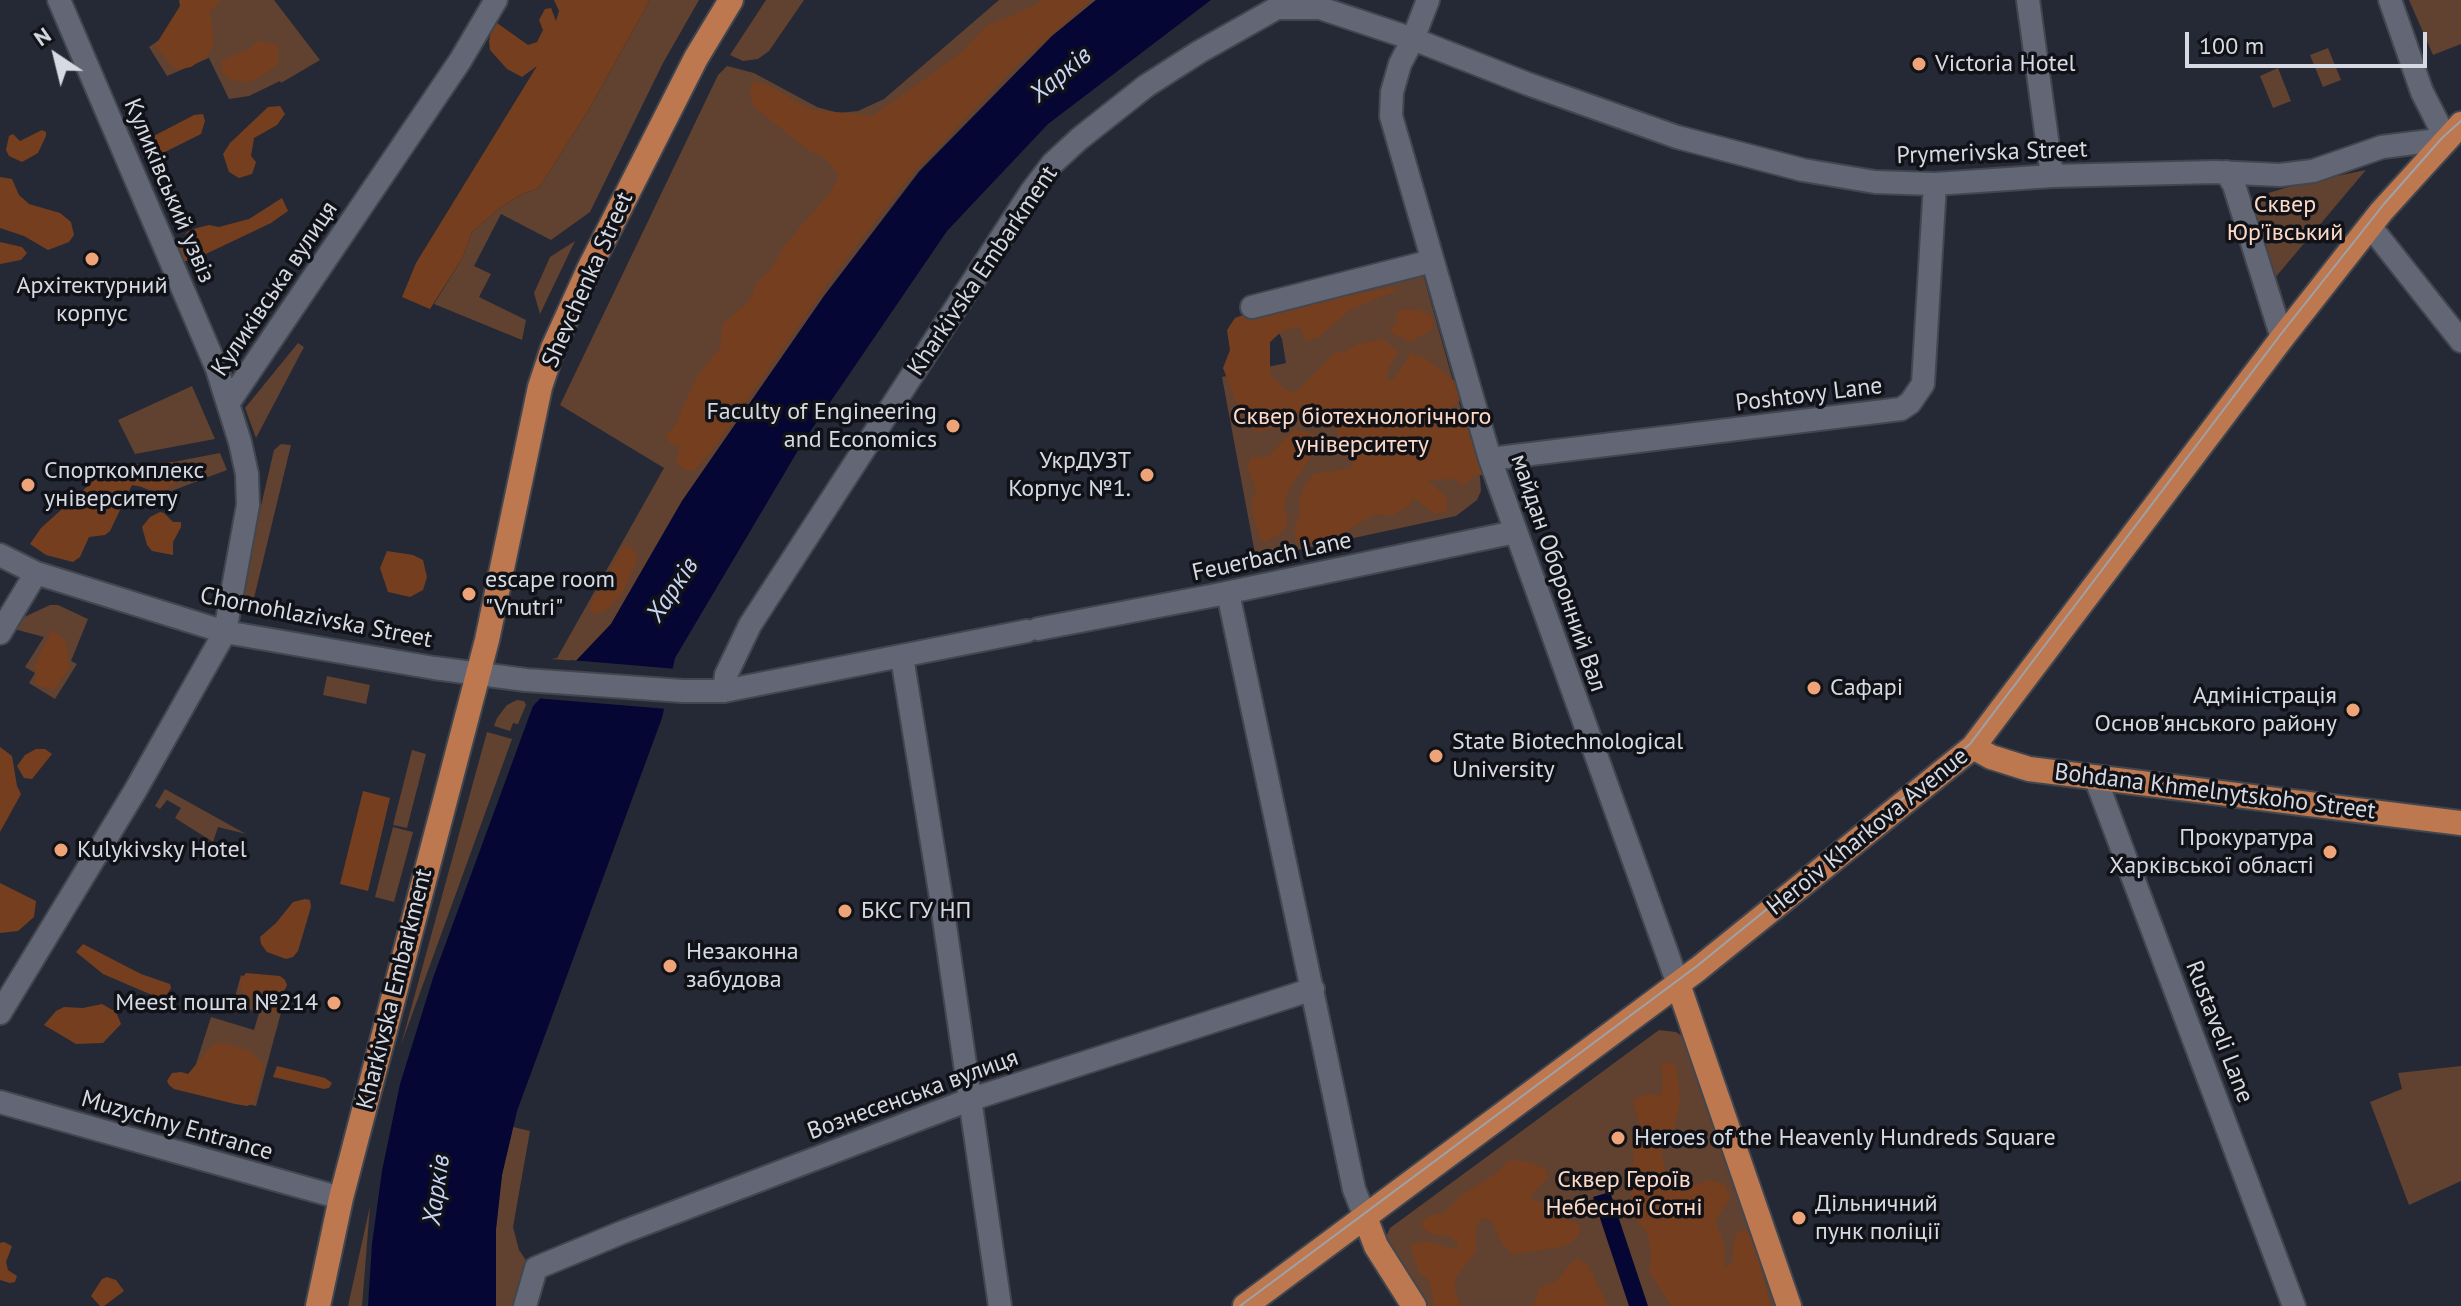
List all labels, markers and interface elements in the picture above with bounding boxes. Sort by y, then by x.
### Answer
north arrow [16,16,96,96]
scale bar [2189,16,2431,66]
text: N [28,21,56,52]
text: 100 m [2199,30,2264,61]
water label: Харків [1024,40,1098,110]
place label: Victoria Hotel [1935,50,2076,78]
marker: Victoria Hotel [1910,55,1928,73]
street label: Куликівський узвіз [117,95,221,287]
street label: Prymerivska Street [1896,135,2088,171]
street label: Kharkivska Embarkment [902,161,1064,381]
street label: Shevchenka Street [536,188,640,372]
park label: Сквер Юр'ївський [2227,191,2343,247]
street label: Куликівська вулиця [206,196,344,382]
marker: Архітектурний корпус [83,250,101,268]
place label: Архітектурний корпус [16,272,168,328]
street label: Poshtovy Lane [1734,372,1884,418]
place label: Faculty of Engineering and Economics [706,398,937,454]
park label: Сквер біотехнологічного університету [1233,403,1491,459]
marker: Faculty of Engineering and Economics [944,417,962,435]
place label: УкрДУЗТ Корпус №1. [1008,447,1131,503]
street label: майдан Оборонний Вал [1504,450,1612,696]
place label: Спорткомплекс університету [44,457,204,513]
marker: УкрДУЗТ Корпус №1. [1138,466,1156,484]
marker: Спорткомплекс університету [19,476,37,494]
street label: Feuerbach Lane [1190,526,1354,588]
water label: Харків [640,552,706,628]
place label: escape room "Vnutri" [485,566,615,622]
street label: Chornohlazivska Street [198,581,434,655]
marker: escape room "Vnutri" [460,585,478,603]
place label: Сафарі [1830,674,1903,702]
marker: Сафарі [1805,679,1823,697]
place label: Адміністрація Основ'янського району [2095,682,2337,738]
marker: Адміністрація Основ'янського району [2344,701,2362,719]
place label: State Biotechnological University [1452,728,1683,784]
street label: Heroiv Kharkova Avenue [1762,742,1974,922]
marker: State Biotechnological University [1427,747,1445,765]
street label: Bohdana Khmelnytskoho Street [2053,758,2377,826]
place label: Прокуратура Харківської області [2109,824,2314,880]
place label: Kulykivsky Hotel [77,836,247,864]
marker: Kulykivsky Hotel [52,841,70,859]
marker: Прокуратура Харківської області [2321,843,2339,861]
street label: Kharkivska Embarkment [351,866,439,1112]
place label: БКС ГУ НП [861,897,971,925]
marker: БКС ГУ НП [836,902,854,920]
place label: Незаконна забудова [686,938,799,994]
marker: Незаконна забудова [661,957,679,975]
street label: Rustaveli Lane [2179,957,2259,1107]
place label: Meest пошта №214 [115,989,318,1017]
marker: Meest пошта №214 [325,994,343,1012]
street label: Вознесенська вулиця [804,1043,1022,1147]
street label: Muzychny Entrance [78,1085,276,1167]
place label: Heroes of the Heavenly Hundreds Square [1634,1124,2056,1152]
marker: Heroes of the Heavenly Hundreds Square [1609,1129,1627,1147]
water label: Харків [417,1153,457,1227]
park label: Сквер Героїв Небесної Сотні [1545,1166,1703,1222]
place label: Дільничний пунк поліції [1815,1190,1940,1246]
marker: Дільничний пунк поліції [1790,1209,1808,1227]

